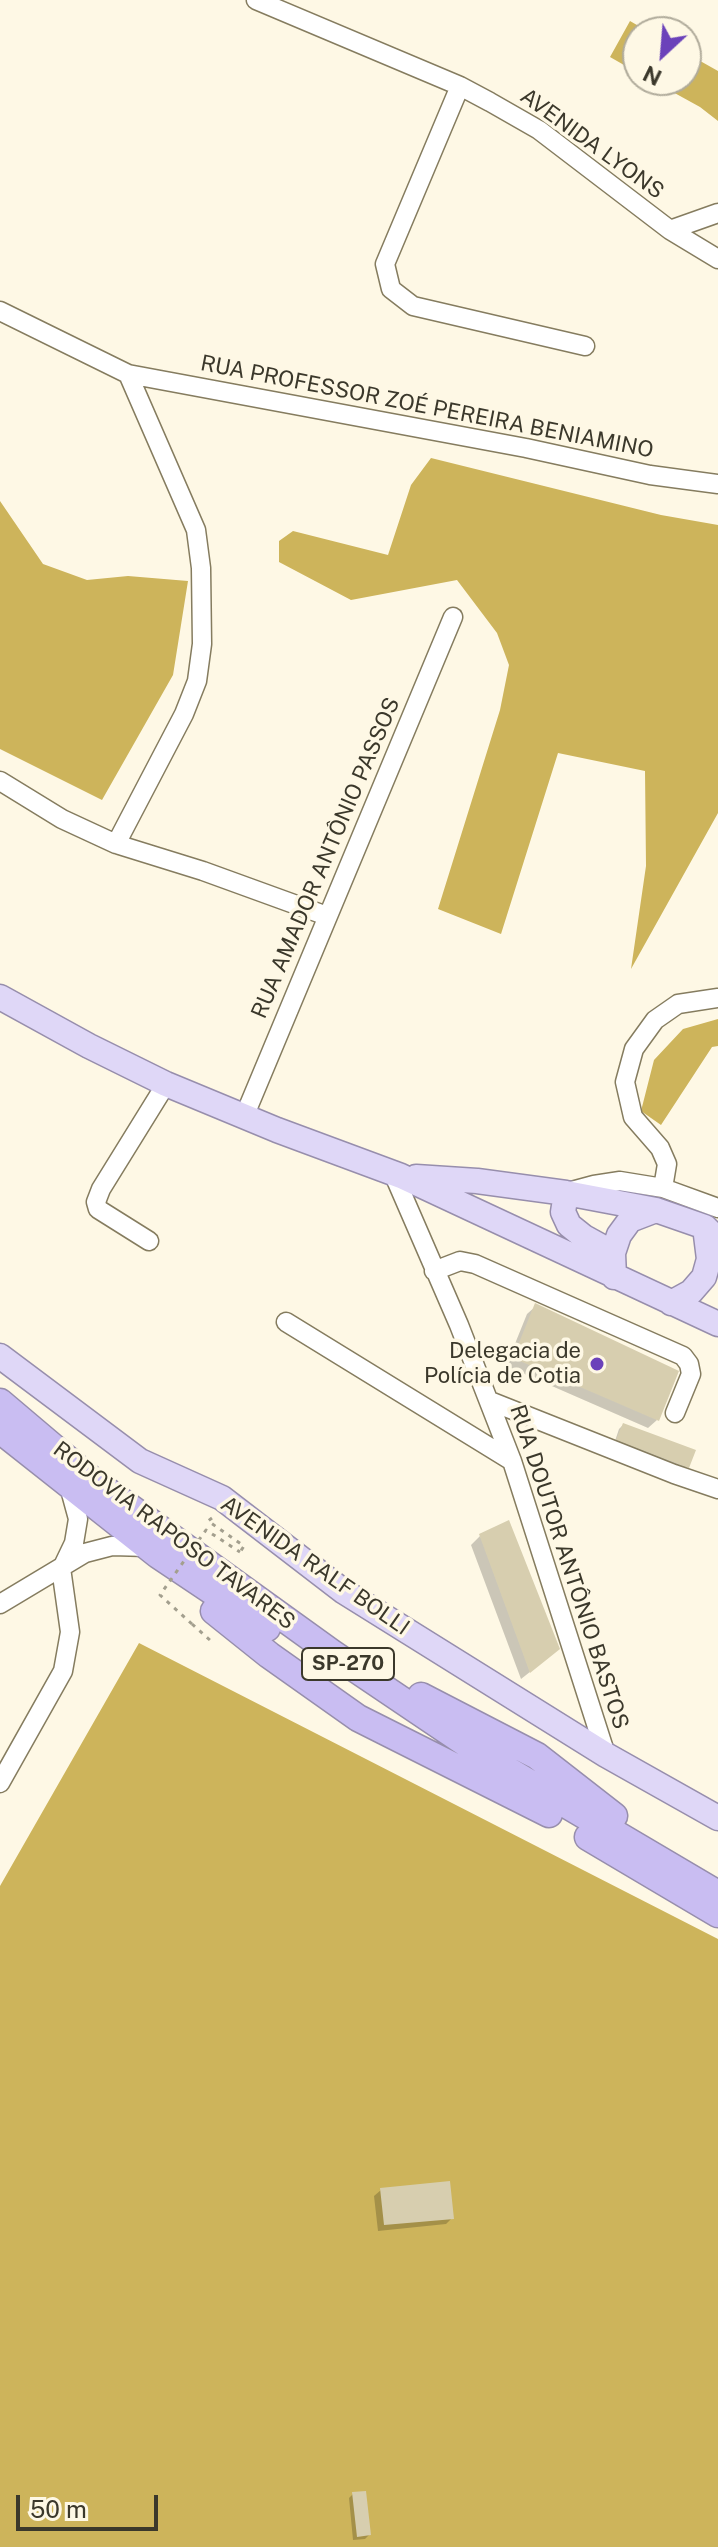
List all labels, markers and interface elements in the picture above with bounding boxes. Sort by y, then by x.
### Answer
north arrow [622,16,702,96]
text: N [639,60,666,91]
street label: AVENIDA LYONS [515,83,669,205]
street label: RUA PROFESSOR ZOÉ PEREIRA BENIAMINO [198,350,656,464]
street label: RUA AMADOR ANTÔNIO PASSOS [246,694,406,1022]
place label: Delegacia de Polícia de Cotia [424,1338,581,1390]
marker: Delegacia de Polícia de Cotia [588,1355,606,1373]
street label: RUA DOUTOR ANTÔNIO BASTOS [504,1401,634,1733]
street label: RODOVIA RAPOSO TAVARES [48,1436,300,1636]
street label: AVENIDA RALF BOLLI [216,1491,414,1641]
road number: SP-270 [302,1648,394,1680]
scale bar [20,2479,162,2529]
text: 50 m [30,2495,87,2523]

